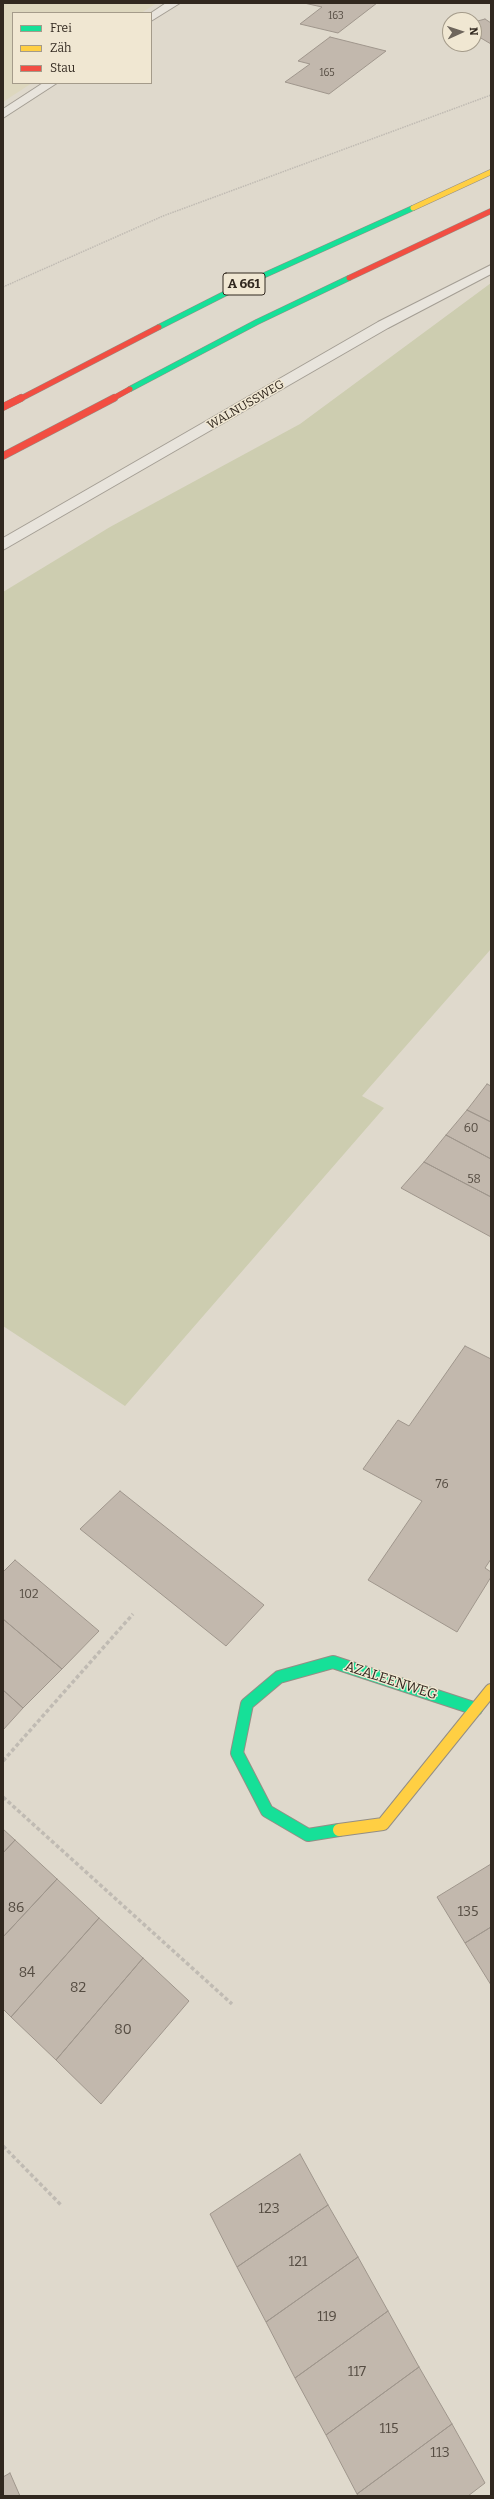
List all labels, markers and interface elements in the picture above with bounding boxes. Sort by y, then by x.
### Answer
house number: 163 [328,10,344,22]
legend [12,12,152,84]
north arrow [442,12,482,52]
text: Frei [50,21,72,35]
text: N [467,27,480,36]
text: Zäh [50,41,71,55]
text: Stau [50,61,75,75]
house number: 165 [319,67,335,79]
road number: A 661 [223,273,265,295]
street label: WALNUSSWEG [205,377,287,433]
house number: 60 [464,1122,478,1136]
house number: 58 [467,1173,481,1187]
house number: 76 [436,1478,448,1492]
house number: 102 [19,1588,39,1602]
street label: AZALEENWEG [343,1658,439,1704]
house number: 86 [8,1900,24,1916]
house number: 135 [457,1904,479,1920]
house number: 84 [19,1965,35,1981]
house number: 82 [70,1980,86,1996]
house number: 80 [114,2022,132,2038]
house number: 123 [258,2201,280,2217]
house number: 121 [289,2254,307,2270]
house number: 119 [317,2309,337,2325]
house number: 117 [348,2364,366,2380]
house number: 115 [380,2421,398,2437]
house number: 113 [430,2445,450,2461]

